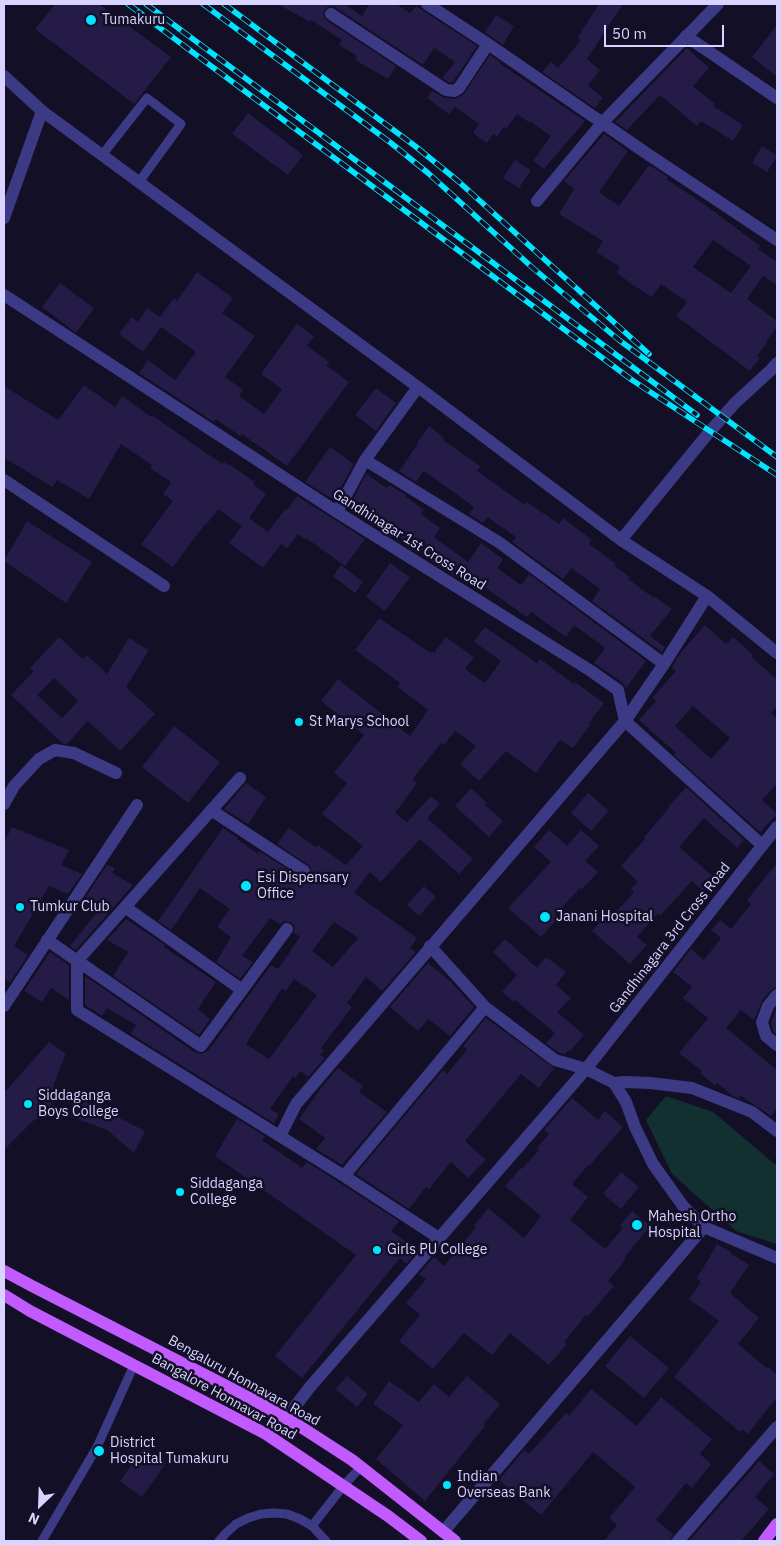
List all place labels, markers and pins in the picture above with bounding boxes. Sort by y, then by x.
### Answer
place label: Tumakuru [102,12,165,28]
marker: Tumakuru [84,13,98,27]
place label: St Marys School [309,714,409,730]
marker: St Marys School [293,716,305,728]
place label: Esi Dispensary Office [257,870,349,902]
marker: Esi Dispensary Office [239,879,253,893]
place label: Tumkur Club [30,899,110,915]
marker: Tumkur Club [14,901,26,913]
place label: Janani Hospital [556,909,653,925]
marker: Janani Hospital [538,910,552,924]
place label: Siddaganga Boys College [38,1088,119,1120]
marker: Siddaganga Boys College [22,1098,34,1110]
place label: Siddaganga College [190,1176,263,1208]
marker: Siddaganga College [174,1186,186,1198]
place label: Mahesh Ortho Hospital [648,1209,736,1242]
marker: Mahesh Ortho Hospital [630,1218,644,1232]
place label: Girls PU College [387,1242,487,1258]
marker: Girls PU College [371,1244,383,1256]
place label: District Hospital Tumakuru [110,1435,229,1468]
marker: District Hospital Tumakuru [92,1444,106,1458]
place label: Indian Overseas Bank [457,1469,551,1501]
marker: Indian Overseas Bank [441,1479,453,1491]

